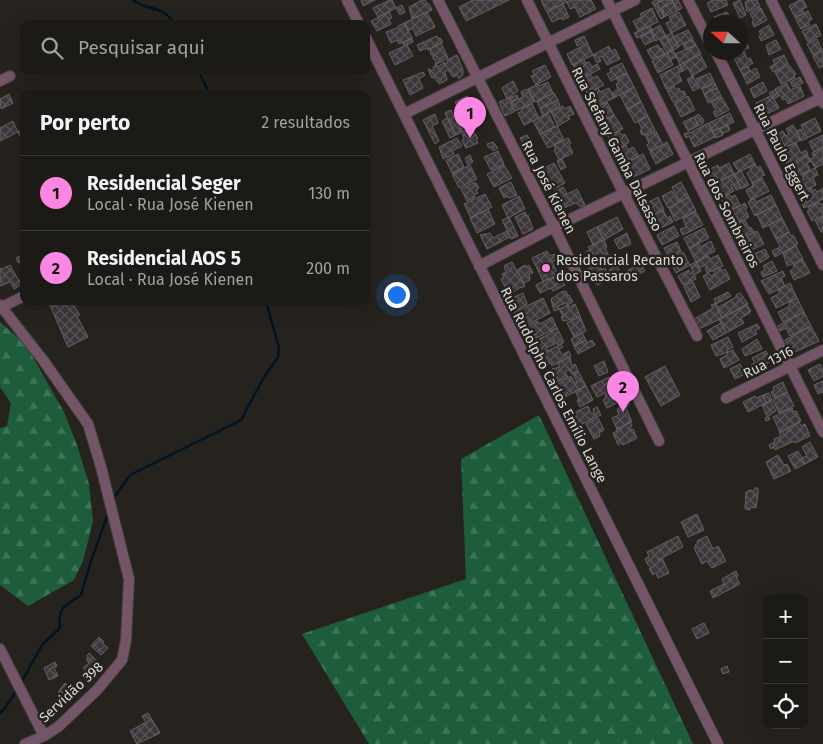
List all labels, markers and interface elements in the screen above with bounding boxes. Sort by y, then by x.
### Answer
north arrow [703,15,748,60]
search box [20,20,370,75]
icon: search [38,34,66,62]
text: Pesquisar aqui [78,36,205,59]
street label: Rua Stefany Gamba Dalsasso [568,64,665,234]
pin: 1 [454,97,486,138]
street label: Rua Paulo Eggert [750,101,814,204]
text: Por perto [40,110,130,136]
text: 2 resultados [261,113,350,132]
street label: Rua José Kienen [518,138,579,237]
street label: Rua dos Sombreiros [690,150,763,271]
text: Residencial Seger [87,172,241,195]
text: 1 [52,184,60,203]
text: 130 m [308,184,350,203]
text: Local · Rua José Kienen [87,195,254,214]
text: Residencial AOS 5 [87,247,241,270]
place label: Residencial Recanto dos Passaros [556,252,684,285]
text: 2 [52,259,60,278]
text: 200 m [306,259,350,278]
marker: Residencial Recanto dos Passaros [540,262,552,274]
text: Local · Rua José Kienen [87,270,254,289]
your location [384,282,410,308]
street label: Rua Rudolpho Carlos Emílio Lange [497,284,610,486]
street label: Rua 1316 [740,343,796,382]
pin: 2 [607,371,639,412]
map controls [763,594,808,729]
button: + [763,594,808,639]
button: − [763,639,808,684]
street label: Servidão 398 [36,658,107,726]
button: locate [763,684,808,729]

